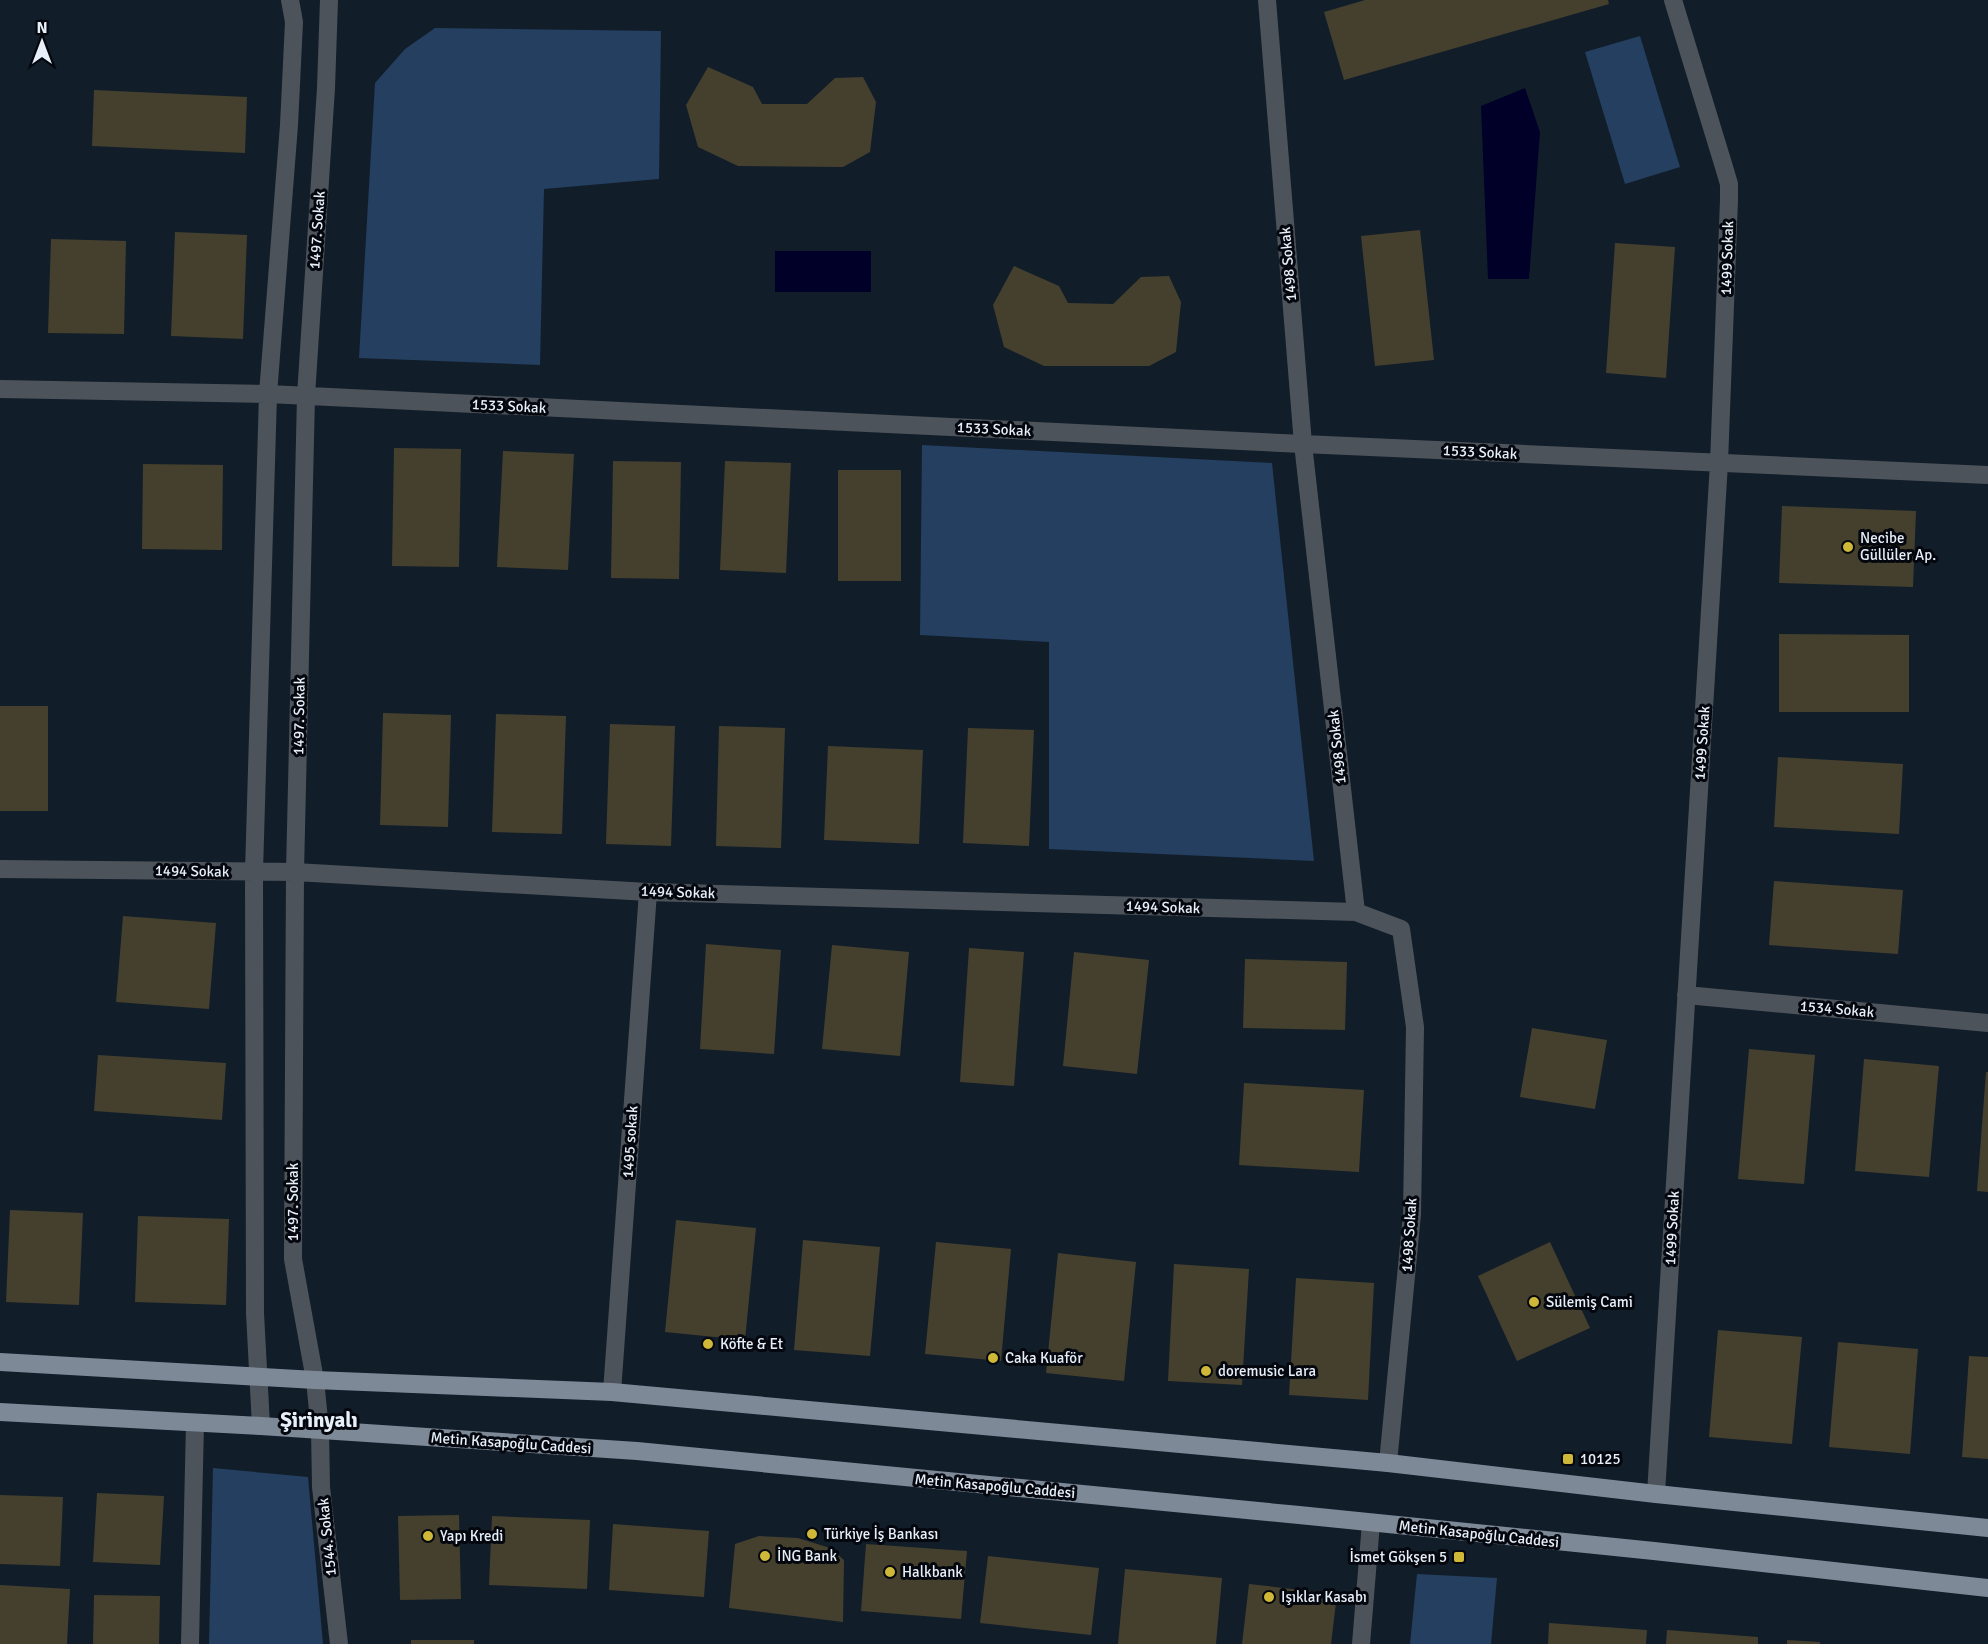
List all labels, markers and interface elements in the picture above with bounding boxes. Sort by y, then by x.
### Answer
north arrow [12,12,72,72]
text: N [36,18,48,38]
street label: 1497. Sokak [305,190,329,270]
street label: 1499 Sokak [1717,220,1737,296]
street label: 1498 Sokak [1276,226,1300,302]
street label: 1533 Sokak [471,395,547,417]
street label: 1533 Sokak [956,418,1032,440]
street label: 1533 Sokak [1442,441,1518,463]
place label: Necibe Güllüler Ap. [1860,529,1936,564]
marker: Necibe Güllüler Ap. [1841,540,1855,554]
street label: 1497. Sokak [289,676,309,755]
street label: 1499 Sokak [1690,705,1714,781]
street label: 1498 Sokak [1324,709,1350,785]
street label: 1494 Sokak [155,861,230,881]
street label: 1494 Sokak [640,882,716,902]
street label: 1494 Sokak [1125,897,1201,917]
street label: 1534 Sokak [1799,997,1875,1021]
street label: 1495 sokak [618,1105,642,1179]
street label: 1497. Sokak [284,1162,302,1241]
street label: 1499 Sokak [1661,1190,1683,1266]
street label: 1498 Sokak [1397,1197,1421,1273]
place label: Sülemiş Cami [1546,1293,1633,1311]
marker: Sülemiş Cami [1527,1295,1541,1309]
place label: Köfte & Et [720,1335,783,1353]
marker: Köfte & Et [701,1337,715,1351]
place label: Caka Kuaför [1005,1349,1083,1367]
marker: Caka Kuaför [986,1351,1000,1365]
place label: doremusic Lara [1218,1362,1316,1380]
marker: doremusic Lara [1199,1364,1213,1378]
district label: Şirinyalı [280,1407,358,1433]
street label: Metin Kasapoğlu Caddesi [430,1428,592,1458]
place label: 10125 [1580,1450,1621,1468]
marker: 10125 [1561,1452,1575,1466]
street label: Metin Kasapoğlu Caddesi [914,1470,1076,1502]
street label: 1544. Sokak [314,1497,340,1577]
street label: Metin Kasapoğlu Caddesi [1398,1517,1560,1551]
place label: Türkiye İş Bankası [824,1525,938,1543]
place label: Yapı Kredi [440,1527,503,1545]
marker: Türkiye İş Bankası [805,1527,819,1541]
marker: Yapı Kredi [421,1529,435,1543]
place label: İNG Bank [777,1547,837,1565]
place label: İsmet Gökşen 5 [1349,1548,1447,1566]
marker: İNG Bank [758,1549,772,1563]
marker: İsmet Gökşen 5 [1452,1550,1466,1564]
place label: Halkbank [902,1563,963,1581]
marker: Halkbank [883,1565,897,1579]
place label: Işıklar Kasabı [1281,1588,1367,1606]
marker: Işıklar Kasabı [1262,1590,1276,1604]

